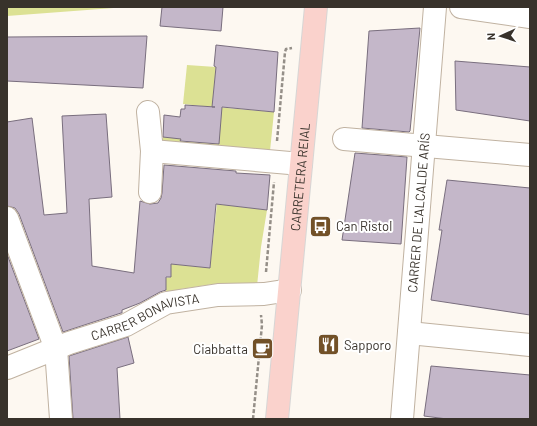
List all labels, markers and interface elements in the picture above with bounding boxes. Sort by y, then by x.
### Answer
north arrow [481,16,521,56]
text: N [484,33,497,41]
street label: CARRETERA REIAL [287,122,313,232]
street label: CARRER DE L'ALCALDE ARÍS [404,132,433,293]
bus stop icon: Can Ristol [308,213,334,239]
place label: Can Ristol [336,218,392,234]
street label: CARRER BONAVISTA [89,290,200,344]
restaurant icon: Sapporo [315,332,341,358]
cafe icon: Ciabbatta [250,336,276,362]
place label: Sapporo [344,337,391,353]
place label: Ciabbatta [193,341,248,357]

